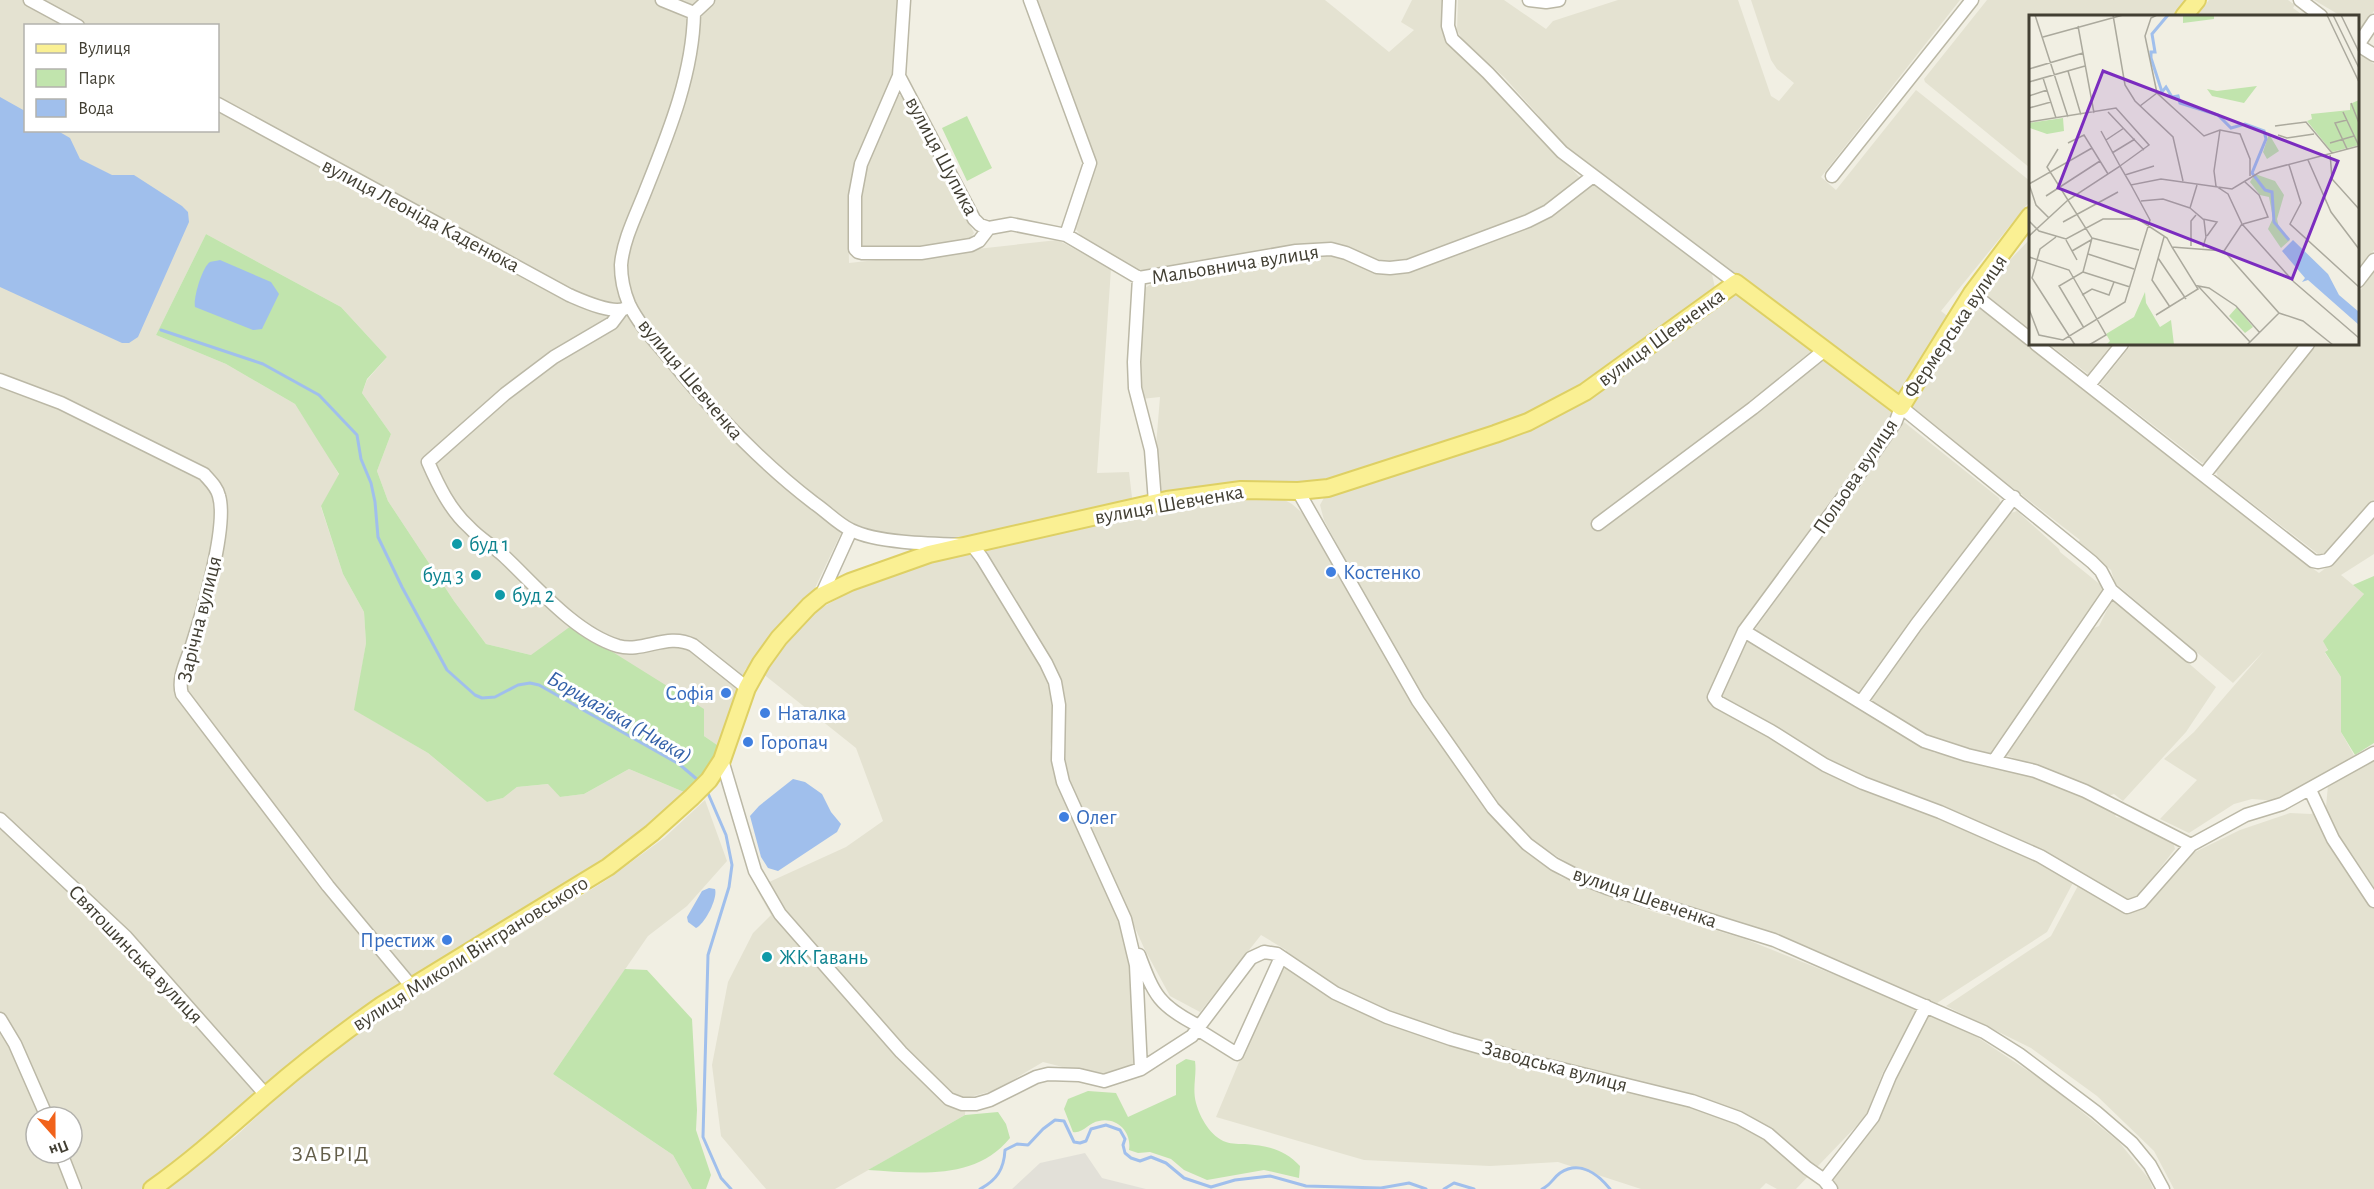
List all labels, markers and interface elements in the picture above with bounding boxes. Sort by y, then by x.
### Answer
inset map [2029,15,2359,345]
legend [24,24,219,132]
text: Вулиця [78,40,131,58]
text: Парк [78,70,116,88]
street label: вулиця Шупика [901,93,982,220]
text: Вода [78,100,114,118]
street label: вулиця Леоніда Каденюка [319,154,523,277]
street label: Мальовнича вулиця [1150,241,1320,288]
street label: Фермерська вулиця [1900,251,2011,402]
street label: вулиця Шевченка [1594,284,1729,390]
street label: вулиця Шевченка [634,315,747,444]
street label: Польова вулиця [1809,415,1902,538]
street label: вулиця Шевченка [1093,481,1246,528]
place label: буд 1 [469,534,509,555]
marker: буд 1 [450,537,464,551]
street label: Зарічна вулиця [174,554,225,684]
place label: Костенко [1343,562,1421,583]
place label: буд 3 [423,565,464,586]
marker: Костенко [1324,565,1338,579]
marker: буд 3 [469,568,483,582]
place label: буд 2 [512,585,554,606]
marker: буд 2 [493,588,507,602]
water label: Борщагівка (Нивка) [543,667,696,768]
place label: Софія [665,683,714,704]
marker: Софія [719,686,733,700]
place label: Наталка [777,703,847,724]
marker: Наталка [758,706,772,720]
place label: Горопач [760,732,828,753]
marker: Горопач [741,735,755,749]
place label: Олег [1076,807,1117,828]
marker: Олег [1057,810,1071,824]
street label: вулиця Шевченка [1570,863,1720,932]
street label: вулиця Миколи Вінграновського [349,872,592,1035]
street label: Святошинська вулиця [64,881,207,1028]
place label: Престиж [360,930,435,951]
marker: Престиж [440,933,454,947]
place label: ЖК Гавань [779,947,868,968]
marker: ЖК Гавань [760,950,774,964]
street label: Заводська вулиця [1480,1037,1630,1096]
north arrow [24,1105,84,1165]
text: Пн [47,1137,71,1159]
district label: ЗАБРІД [292,1143,370,1165]

